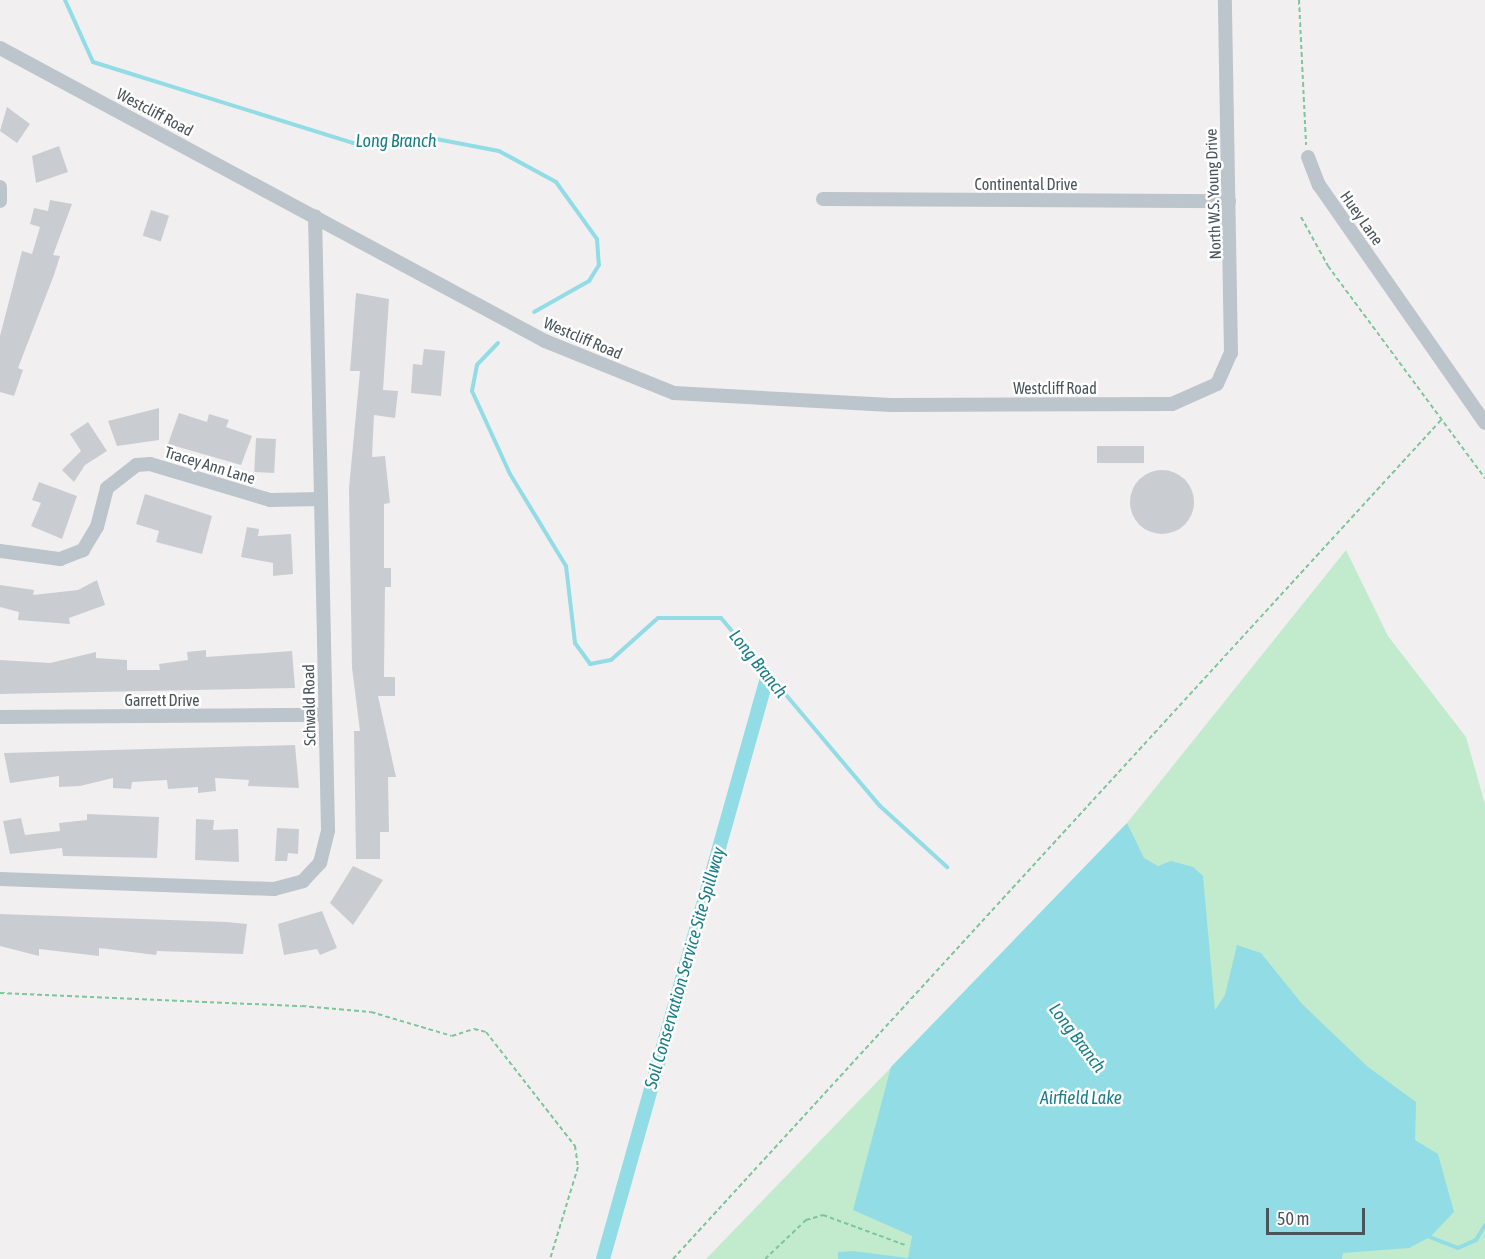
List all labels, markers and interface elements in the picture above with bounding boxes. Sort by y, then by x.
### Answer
street label: Westcliff Road [114,84,196,140]
street label: North W.S. Young Drive [1201,128,1225,260]
water label: Long Branch [356,130,436,152]
street label: Continental Drive [974,174,1078,194]
street label: Huey Lane [1336,187,1388,249]
street label: Westcliff Road [541,313,625,363]
street label: Westcliff Road [1013,378,1097,398]
street label: Tracey Ann Lane [162,442,258,488]
water label: Long Branch [724,626,792,702]
street label: Schwald Road [299,664,319,746]
street label: Garrett Drive [124,690,200,710]
water label: Soil Conservation Service Site Spillway [640,845,730,1091]
water label: Long Branch [1044,999,1110,1077]
water label: Airfield Lake [1040,1087,1122,1109]
scale bar [1269,1196,1368,1234]
text: 50 m [1277,1208,1309,1229]

